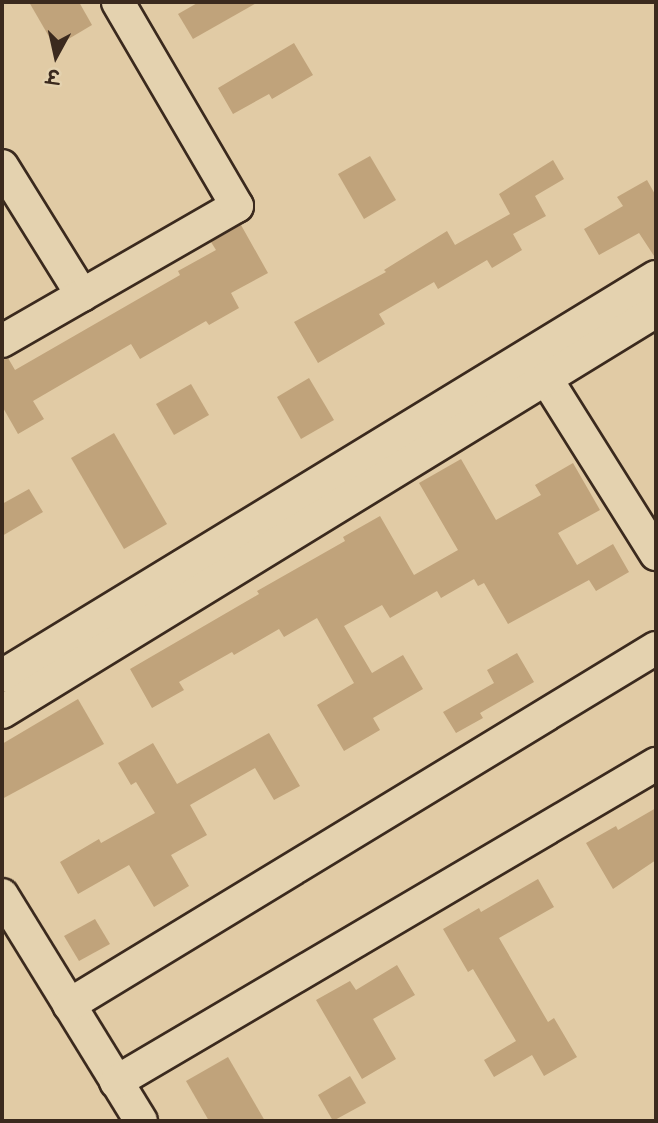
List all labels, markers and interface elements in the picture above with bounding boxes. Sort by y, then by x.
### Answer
north arrow [21,21,91,91]
text: उ [45,64,61,90]

